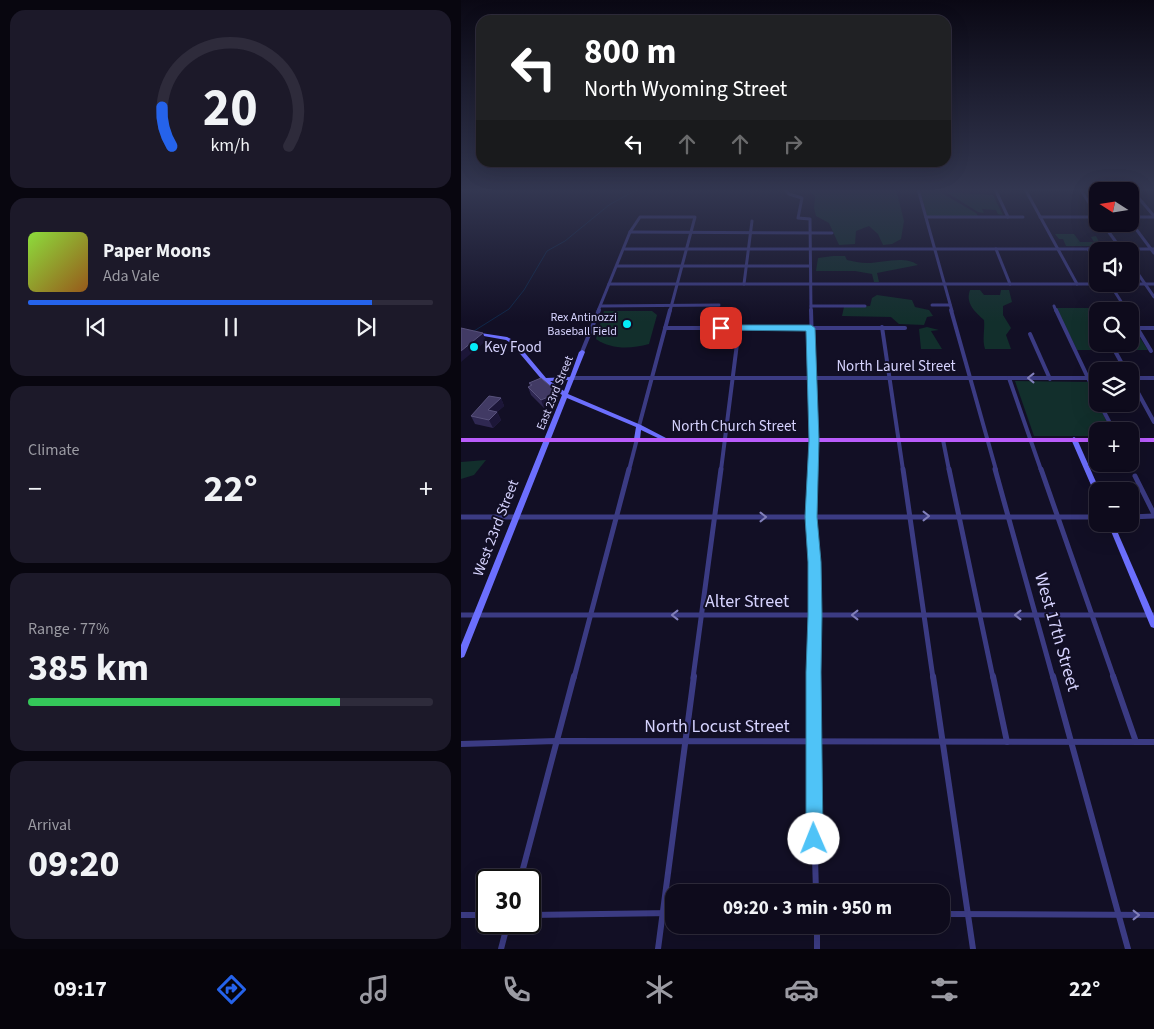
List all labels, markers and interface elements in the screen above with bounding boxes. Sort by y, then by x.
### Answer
text: 800 m [584,27,676,77]
icon: left [501,35,566,100]
text: 20 [203,72,258,146]
text: North Wyoming Street [584,73,787,105]
icon: left [620,130,648,158]
icon: ahead [673,130,701,158]
icon: ahead [726,130,754,158]
icon: right [779,130,807,158]
text: km/h [211,133,250,158]
north arrow [1089,182,1139,232]
map controls [1089,182,1139,532]
text: Paper Moons [103,238,211,265]
button: sound [1089,242,1139,292]
text: Ada Vale [103,265,160,287]
button: search [1089,302,1139,352]
pin [700,307,742,349]
place label: Rex Antinozzi Baseball Field [547,309,617,340]
icon: previous [82,313,110,341]
icon: pause [217,313,245,341]
icon: next [352,313,380,341]
icon: arrive [707,314,735,342]
marker: Rex Antinozzi Baseball Field [621,318,633,330]
place label: Key Food [484,337,542,358]
marker: Key Food [468,341,480,353]
street label: East 23rd Street [532,353,578,433]
street label: North Laurel Street [836,356,956,377]
button: layers [1089,362,1139,412]
one-way arrow [1027,373,1034,383]
street label: North Church Street [672,416,796,437]
button: + [1089,422,1139,472]
text: Climate [28,439,79,461]
text: 22° [204,462,258,516]
text: − [28,469,42,509]
text: + [419,469,433,509]
street label: West 23rd Street [468,477,524,579]
button: − [1089,482,1139,532]
one-way arrow [922,511,930,521]
one-way arrow [760,512,767,522]
street label: West 17th Street [1028,570,1086,694]
street label: Alter Street [705,589,789,614]
one-way arrow [671,610,678,620]
one-way arrow [851,610,858,620]
one-way arrow [1013,610,1021,620]
text: Range · 77% [28,618,109,640]
text: 385 km [28,641,149,695]
street label: North Locust Street [644,714,790,739]
position arrow [787,812,839,864]
text: Arrival [28,814,71,836]
text: 09:20 [28,837,120,891]
speed limit sign: 30 [476,869,541,934]
text: 09:20 · 3 min · 950 m [723,895,892,922]
one-way arrow [1133,910,1141,920]
icon: directions [214,972,249,1007]
icon: music [357,972,392,1007]
icon: phone [499,972,534,1007]
icon: climate [642,972,677,1007]
icon: car [784,972,819,1007]
icon: filters [927,972,962,1007]
text: 09:17 [54,973,107,1005]
text: 22° [1069,973,1100,1005]

